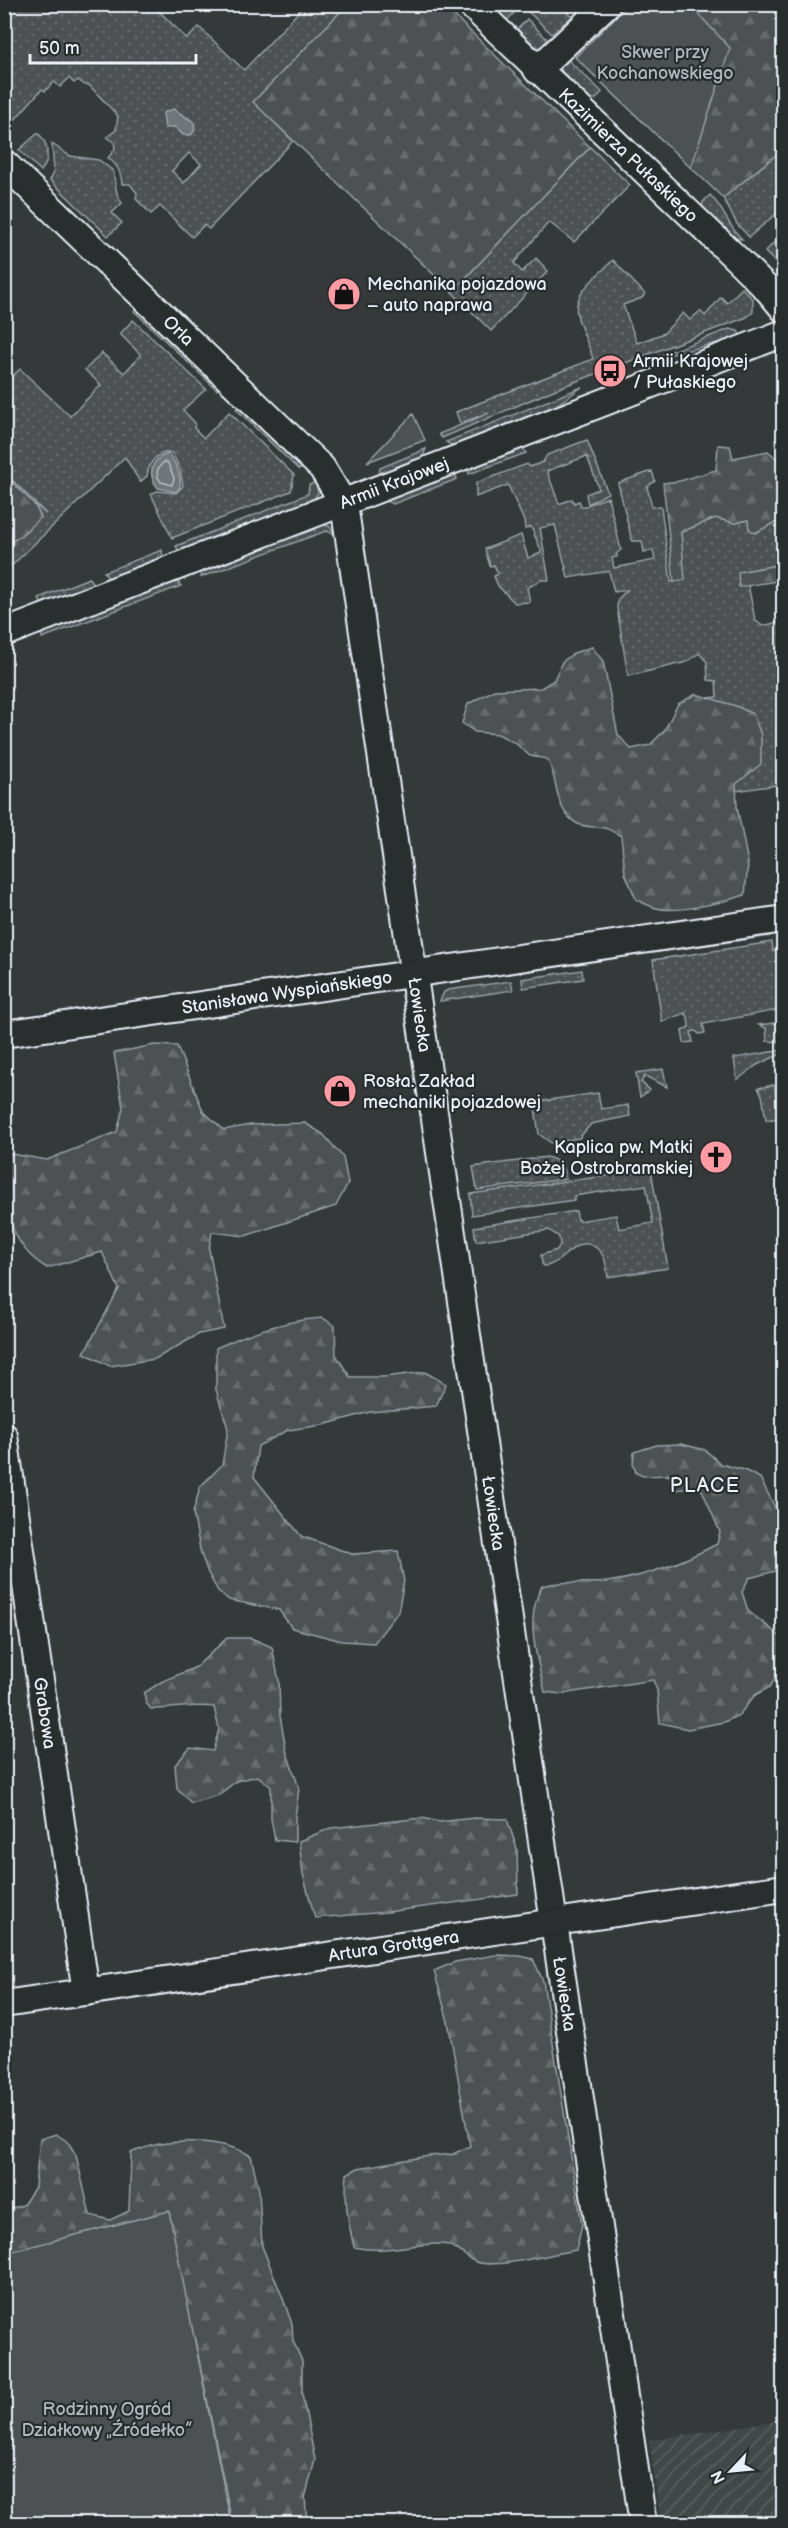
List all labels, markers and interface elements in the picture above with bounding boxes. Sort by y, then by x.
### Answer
scale bar [30,27,196,65]
text: 50 m [39,38,80,59]
park label: Skwer przy Kochanowskiego [597,42,733,84]
street label: Kazimierza Pułaskiego [554,84,702,227]
place label: Mechanika pojazdowa – auto naprawa [367,274,547,316]
shop icon: Mechanika pojazdowa – auto naprawa [326,276,362,312]
street label: Orla [159,311,198,350]
place label: Armii Krajowej / Pułaskiego [633,351,748,393]
bus stop icon: Armii Krajowej / Pułaskiego [592,353,628,389]
street label: Armii Krajowej [337,453,452,514]
street label: Stanisława Wyspiańskiego [180,967,394,1019]
street label: Łowiecka [403,976,435,1053]
place label: Rosła. Zakład mechaniki pojazdowej [363,1071,541,1113]
shop icon: Rosła. Zakład mechaniki pojazdowej [322,1073,358,1109]
place label: Kaplica pw. Matki Bożej Ostrobramskiej [520,1137,693,1179]
church icon: Kaplica pw. Matki Bożej Ostrobramskiej [698,1139,734,1175]
street label: Łowiecka [477,1474,509,1552]
district label: PLACE [670,1474,740,1498]
street label: Grabowa [29,1676,60,1750]
street label: Artura Grottgera [327,1926,461,1967]
street label: Łowiecka [548,1955,580,2033]
park label: Rodzinny Ogród Działkowy „Źródełko” [21,2399,193,2441]
north arrow [701,2441,761,2501]
text: N [708,2467,730,2486]

